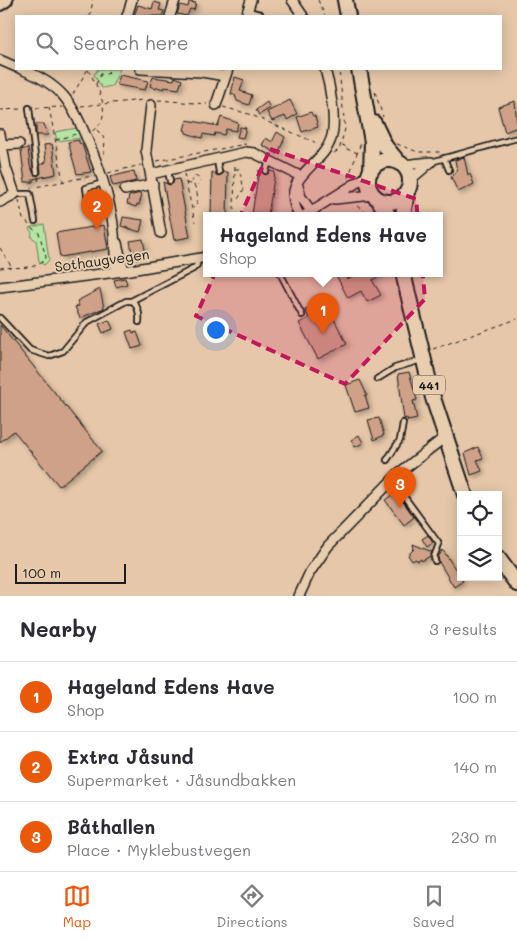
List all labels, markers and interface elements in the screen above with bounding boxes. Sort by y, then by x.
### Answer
search box [15,15,502,70]
icon: search [33,29,61,57]
text: Search here [73,30,189,55]
pin: 2 [81,189,113,230]
popup [203,212,443,277]
text: Hageland Edens Have [219,222,427,247]
street label: Sothaugvegen [53,244,151,276]
text: Shop [219,247,257,268]
pin: 1 [307,293,339,334]
your location [203,317,229,343]
road number: 441 [413,376,445,394]
pin: 3 [384,467,416,508]
map controls [457,491,502,581]
button: locate [457,491,502,536]
button: layers [457,536,502,581]
scale bar [15,561,126,584]
text: 100 m [22,563,61,582]
text: Nearby [20,615,97,642]
text: 3 results [429,618,497,639]
text: Hageland Edens Have [67,674,275,699]
text: 1 [32,686,40,707]
text: 100 m [452,686,497,707]
text: Shop [67,699,104,720]
text: Extra Jåsund [67,744,194,769]
text: 2 [32,756,40,777]
text: 140 m [453,756,497,777]
text: Supermarket · Jåsundbakken [67,769,296,790]
text: Båthallen [67,814,155,839]
text: 3 [31,826,41,847]
text: 230 m [451,826,497,847]
text: Place · Myklebustvegen [67,839,251,860]
tab: Map [63,882,91,931]
tab: Directions [216,882,288,931]
tab: Saved [413,882,454,931]

